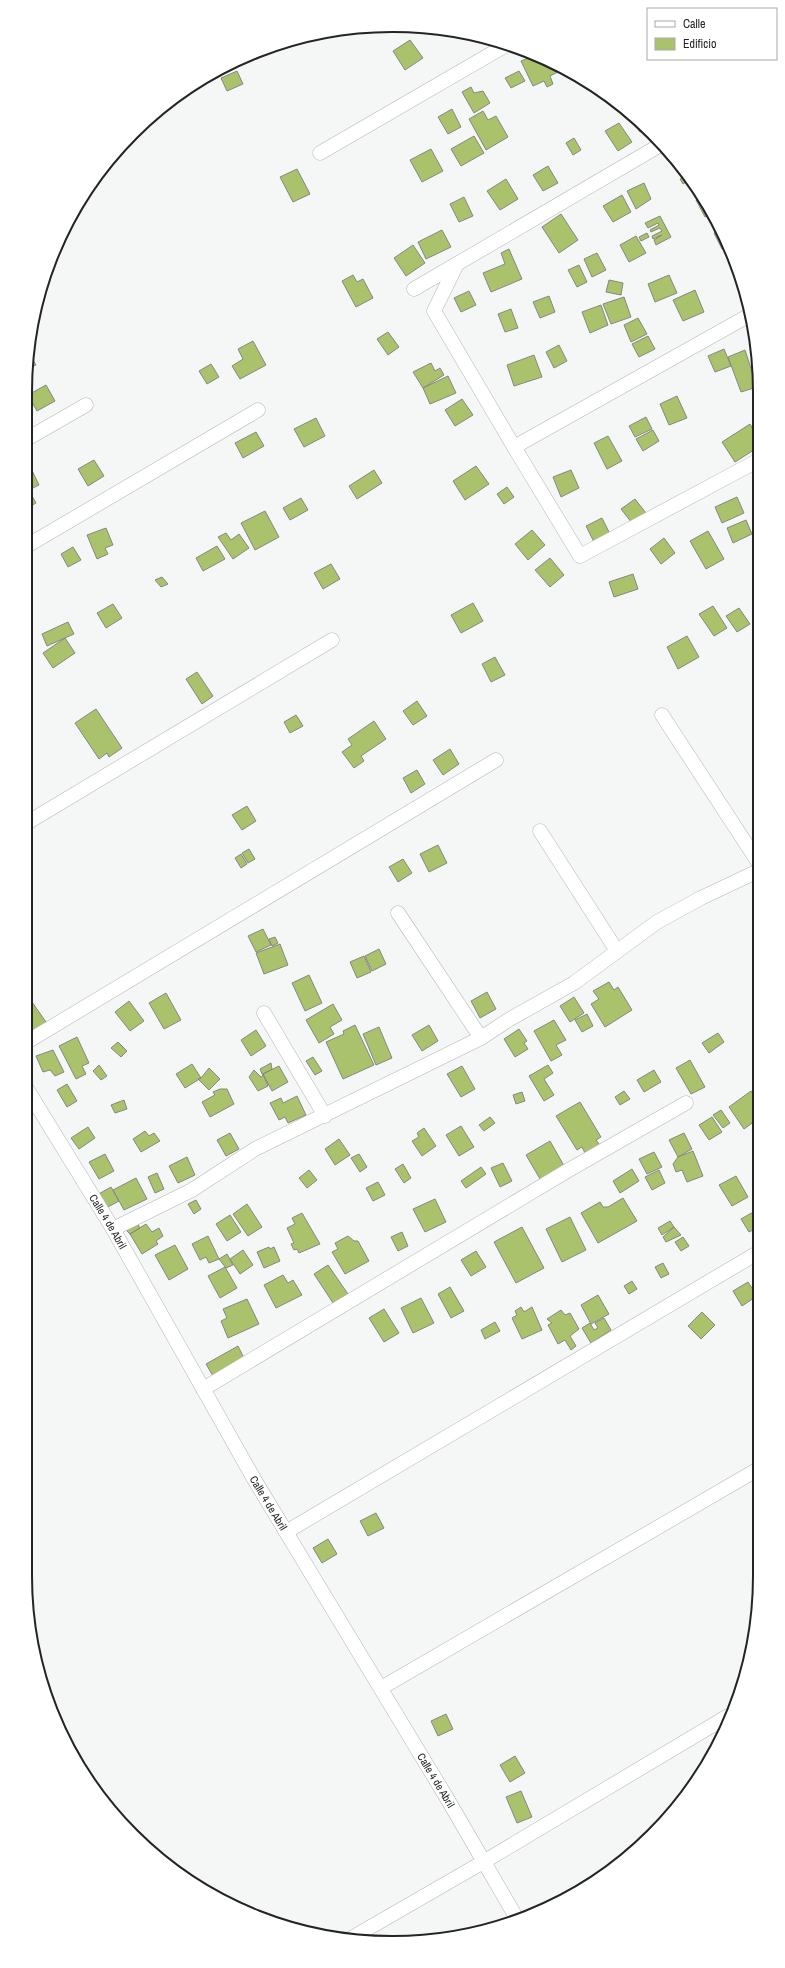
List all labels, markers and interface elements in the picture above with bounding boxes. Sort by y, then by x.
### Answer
legend [647,8,777,60]
text: Calle [683,16,705,32]
text: Edificio [683,36,716,52]
street label: Calle 4 de Abril [86,1192,130,1251]
street label: Calle 4 de Abril [247,1473,290,1533]
street label: Calle 4 de Abril [414,1750,458,1810]

